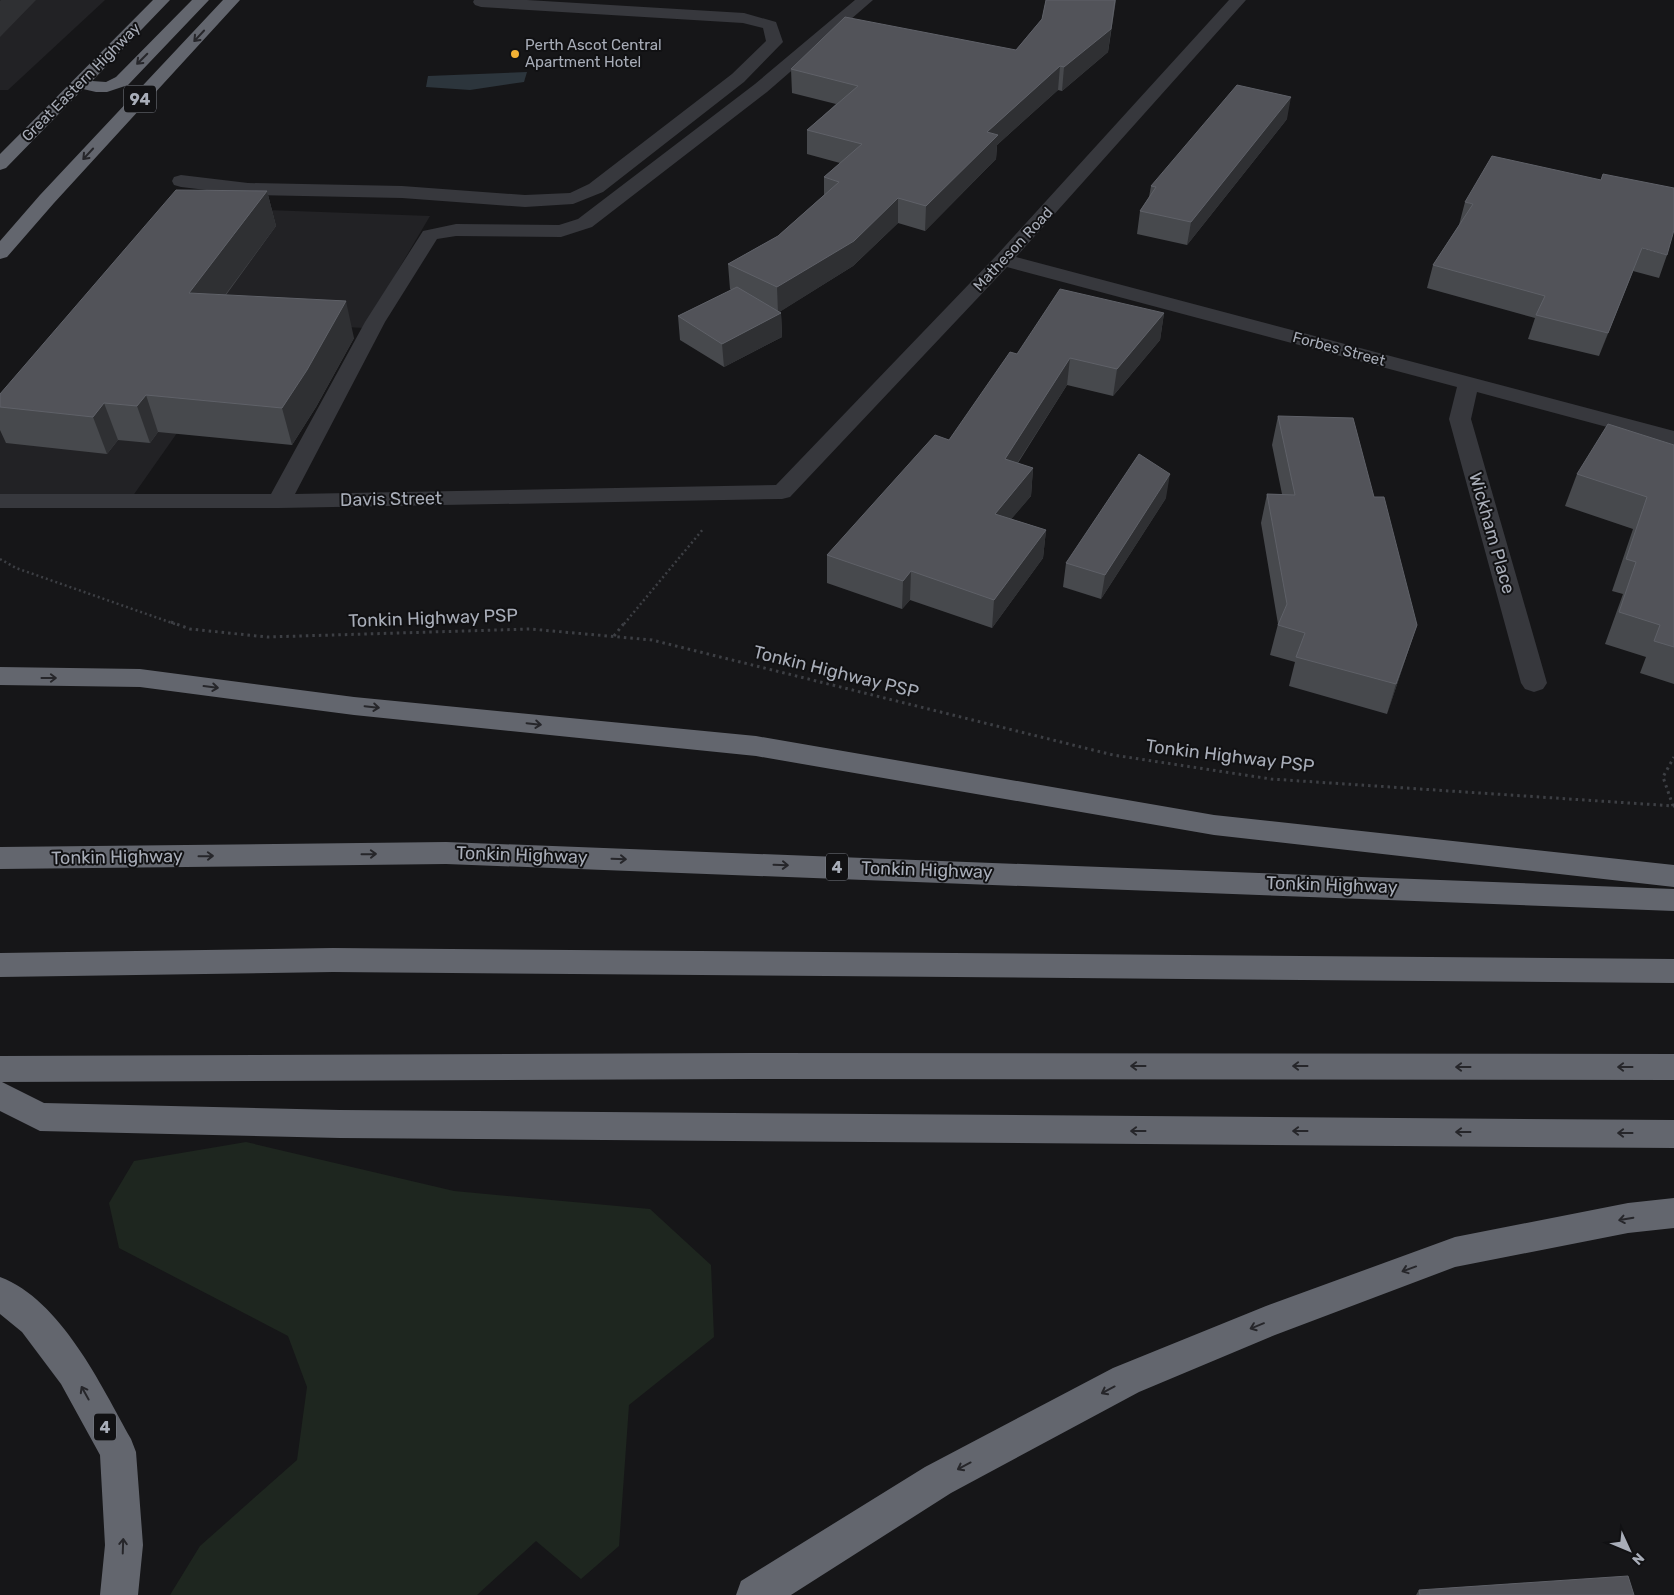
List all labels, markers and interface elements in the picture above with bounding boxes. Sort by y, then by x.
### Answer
street label: Great Eastern Highway [18,19,144,145]
one-way arrow [193,29,205,42]
place label: Perth Ascot Central Apartment Hotel [525,36,662,71]
marker: Perth Ascot Central Apartment Hotel [509,48,521,60]
one-way arrow [136,53,148,65]
road number: 94 [124,86,156,112]
one-way arrow [82,148,94,161]
street label: Matheson Road [970,203,1056,295]
street label: Forbes Street [1291,328,1387,370]
street label: Wickham Place [1464,470,1520,596]
street label: Davis Street [340,487,442,511]
street label: Tonkin Highway PSP [348,604,518,632]
street label: Tonkin Highway PSP [751,641,921,703]
one-way arrow [40,673,56,683]
one-way arrow [202,682,218,692]
one-way arrow [364,703,380,712]
one-way arrow [525,719,541,729]
street label: Tonkin Highway PSP [1144,735,1316,777]
street label: Tonkin Highway [456,842,588,868]
street label: Tonkin Highway [51,845,183,869]
one-way arrow [360,849,376,859]
one-way arrow [198,851,214,861]
one-way arrow [610,854,626,863]
road number: 4 [826,854,848,880]
street label: Tonkin Highway [861,857,993,883]
one-way arrow [773,860,789,869]
street label: Tonkin Highway [1266,872,1398,898]
one-way arrow [1130,1061,1146,1071]
one-way arrow [1293,1061,1309,1071]
one-way arrow [1455,1062,1472,1072]
one-way arrow [1618,1062,1634,1072]
one-way arrow [1130,1126,1146,1136]
one-way arrow [1293,1126,1309,1136]
one-way arrow [1455,1127,1472,1137]
one-way arrow [1618,1128,1634,1138]
one-way arrow [1618,1215,1634,1225]
one-way arrow [1402,1265,1417,1274]
one-way arrow [1250,1322,1265,1331]
one-way arrow [1100,1385,1115,1395]
one-way arrow [80,1386,90,1400]
road number: 4 [94,1414,116,1440]
one-way arrow [957,1462,972,1471]
north arrow [1604,1525,1654,1575]
one-way arrow [119,1539,128,1555]
text: N [1628,1549,1648,1568]

